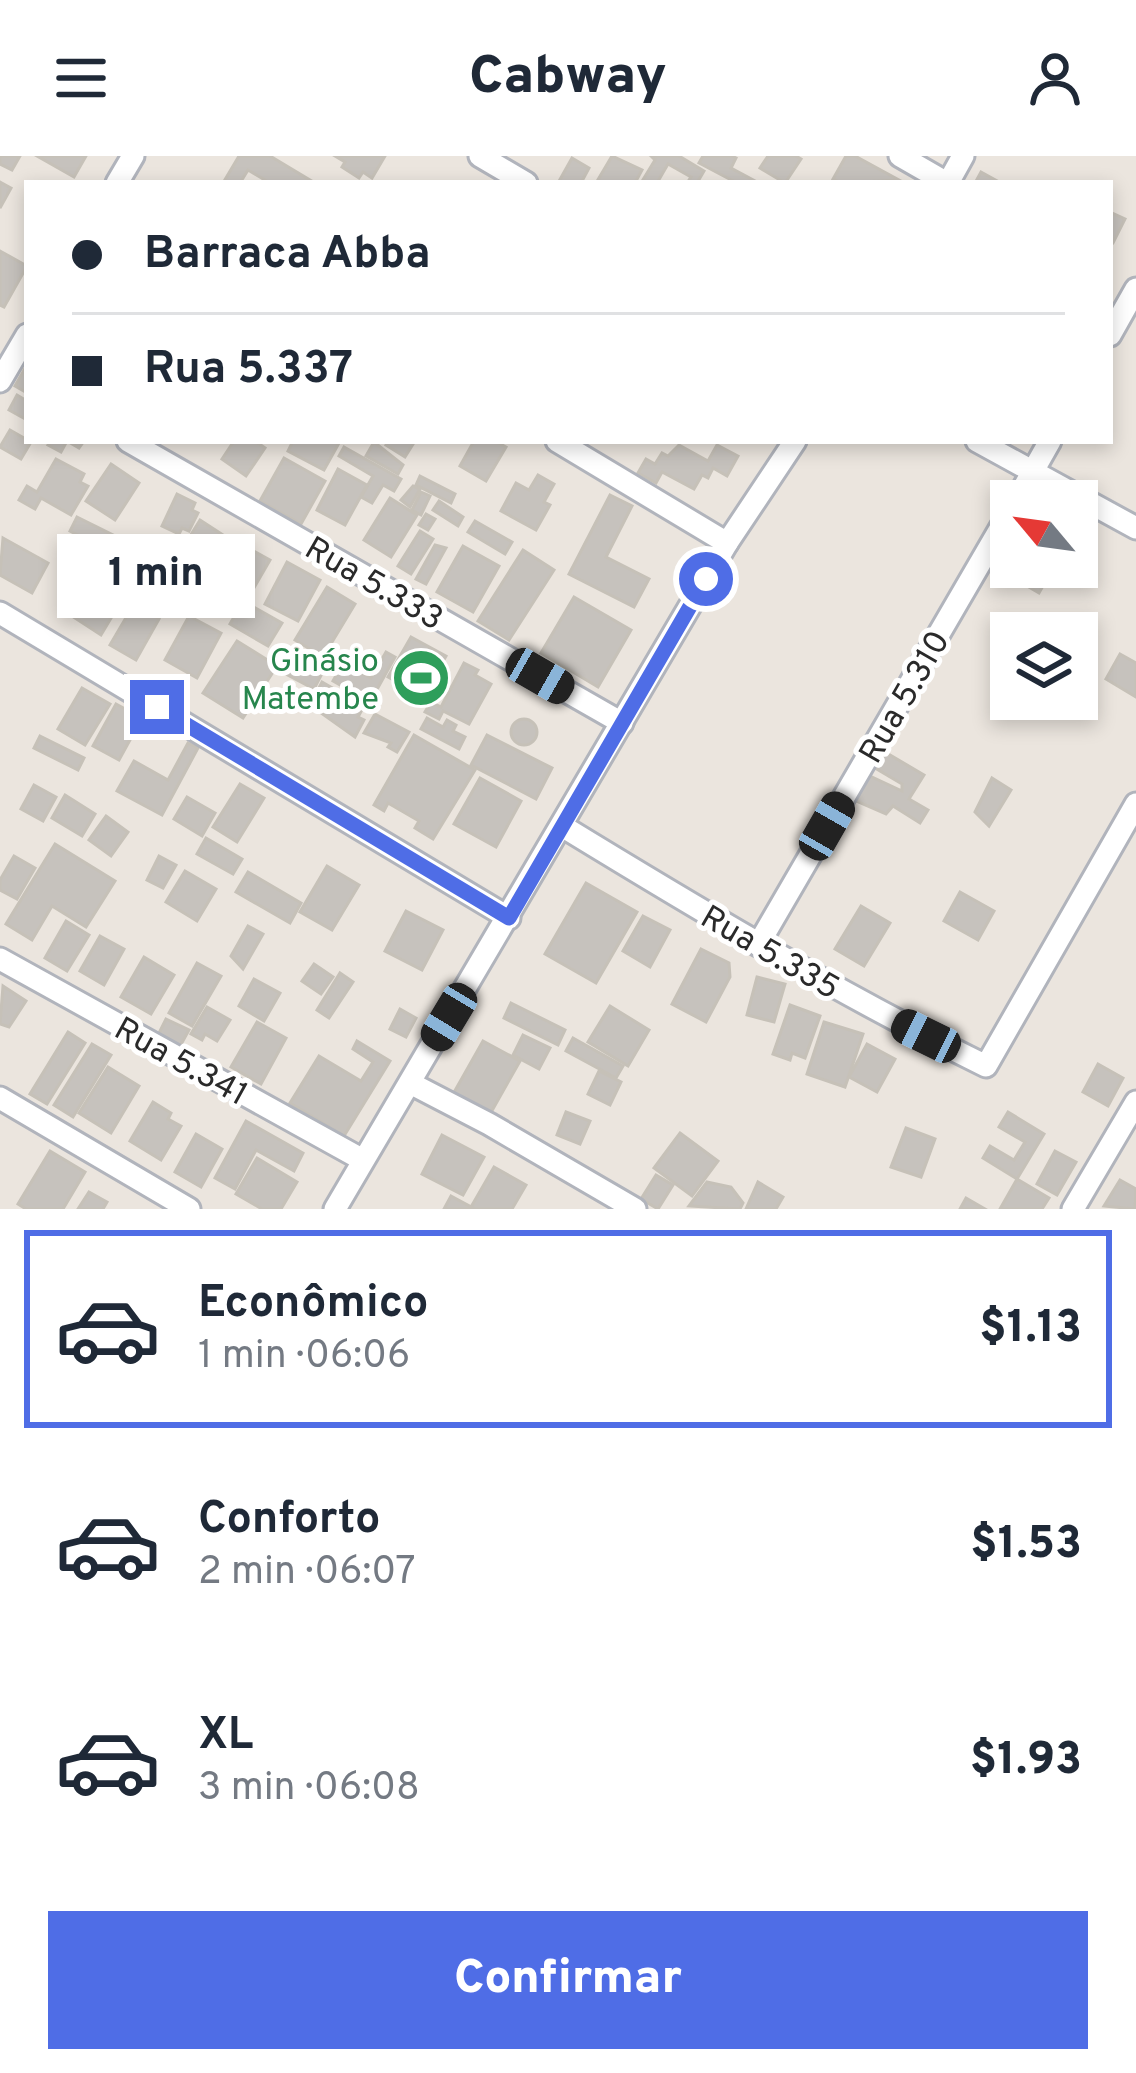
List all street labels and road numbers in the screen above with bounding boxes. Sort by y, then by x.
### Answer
street label: Rua 5.333 [296,529,450,642]
street label: Rua 5.310 [852,624,961,772]
street label: Rua 5.335 [692,898,846,1011]
street label: Rua 5.341 [106,1010,254,1117]

